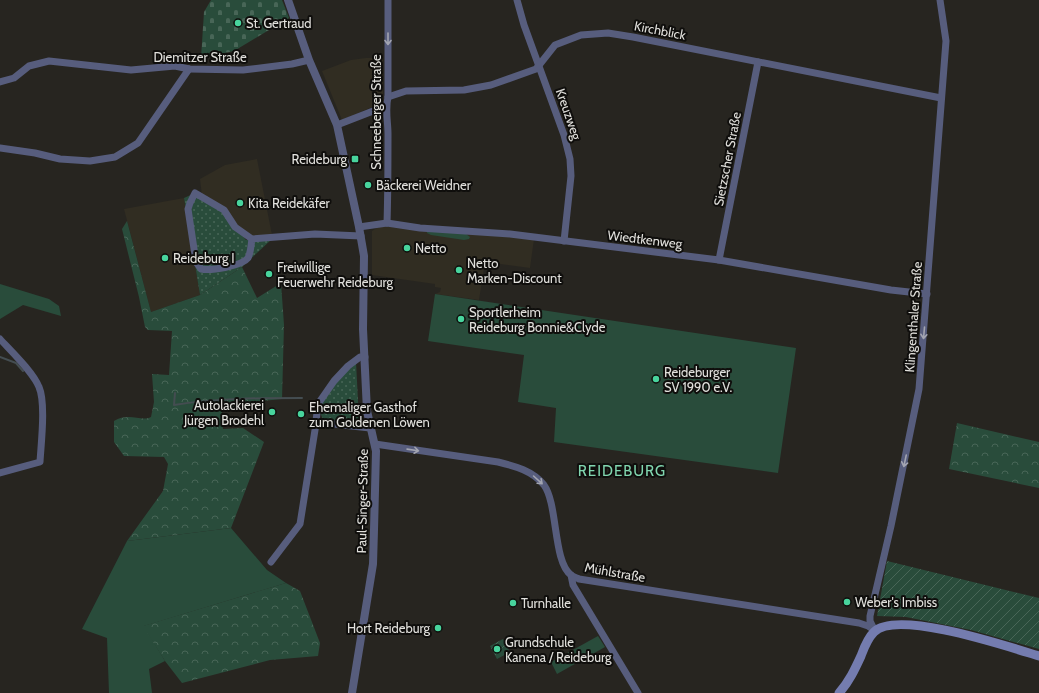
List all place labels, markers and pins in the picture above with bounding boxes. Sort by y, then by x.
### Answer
place label: St. Gertraud [246,15,312,31]
marker: St. Gertraud [233,18,243,28]
place label: Reideburg [292,151,348,167]
marker: Reideburg [350,154,360,164]
place label: Bäckerei Weidner [376,177,472,193]
marker: Bäckerei Weidner [363,180,373,190]
place label: Kita Reidekäfer [248,195,331,211]
marker: Kita Reidekäfer [235,198,245,208]
place label: Netto [415,240,447,256]
marker: Netto [402,243,412,253]
place label: Reideburg I [173,250,235,266]
marker: Reideburg I [160,253,170,263]
place label: Netto Marken-Discount [467,255,562,286]
place label: Freiwillige Feuerwehr Reideburg [277,259,393,290]
marker: Netto Marken-Discount [454,265,464,275]
marker: Freiwillige Feuerwehr Reideburg [264,269,274,279]
place label: Sportlerheim Reideburg Bonnie&Clyde [469,304,606,335]
marker: Sportlerheim Reideburg Bonnie&Clyde [456,314,466,324]
place label: Reideburger SV 1990 e.V. [664,364,733,395]
marker: Reideburger SV 1990 e.V. [651,374,661,384]
place label: Autolackierei Jürgen Brodehl [183,397,264,428]
place label: Ehemaliger Gasthof zum Goldenen Löwen [309,399,430,430]
marker: Autolackierei Jürgen Brodehl [267,407,277,417]
marker: Ehemaliger Gasthof zum Goldenen Löwen [296,409,306,419]
place label: Weber's Imbiss [855,594,938,610]
place label: Turnhalle [521,595,571,611]
marker: Weber's Imbiss [842,597,852,607]
marker: Turnhalle [508,598,518,608]
place label: Hort Reideburg [347,620,431,636]
marker: Hort Reideburg [433,623,443,633]
place label: Grundschule Kanena / Reideburg [505,634,612,665]
marker: Grundschule Kanena / Reideburg [492,644,502,654]

